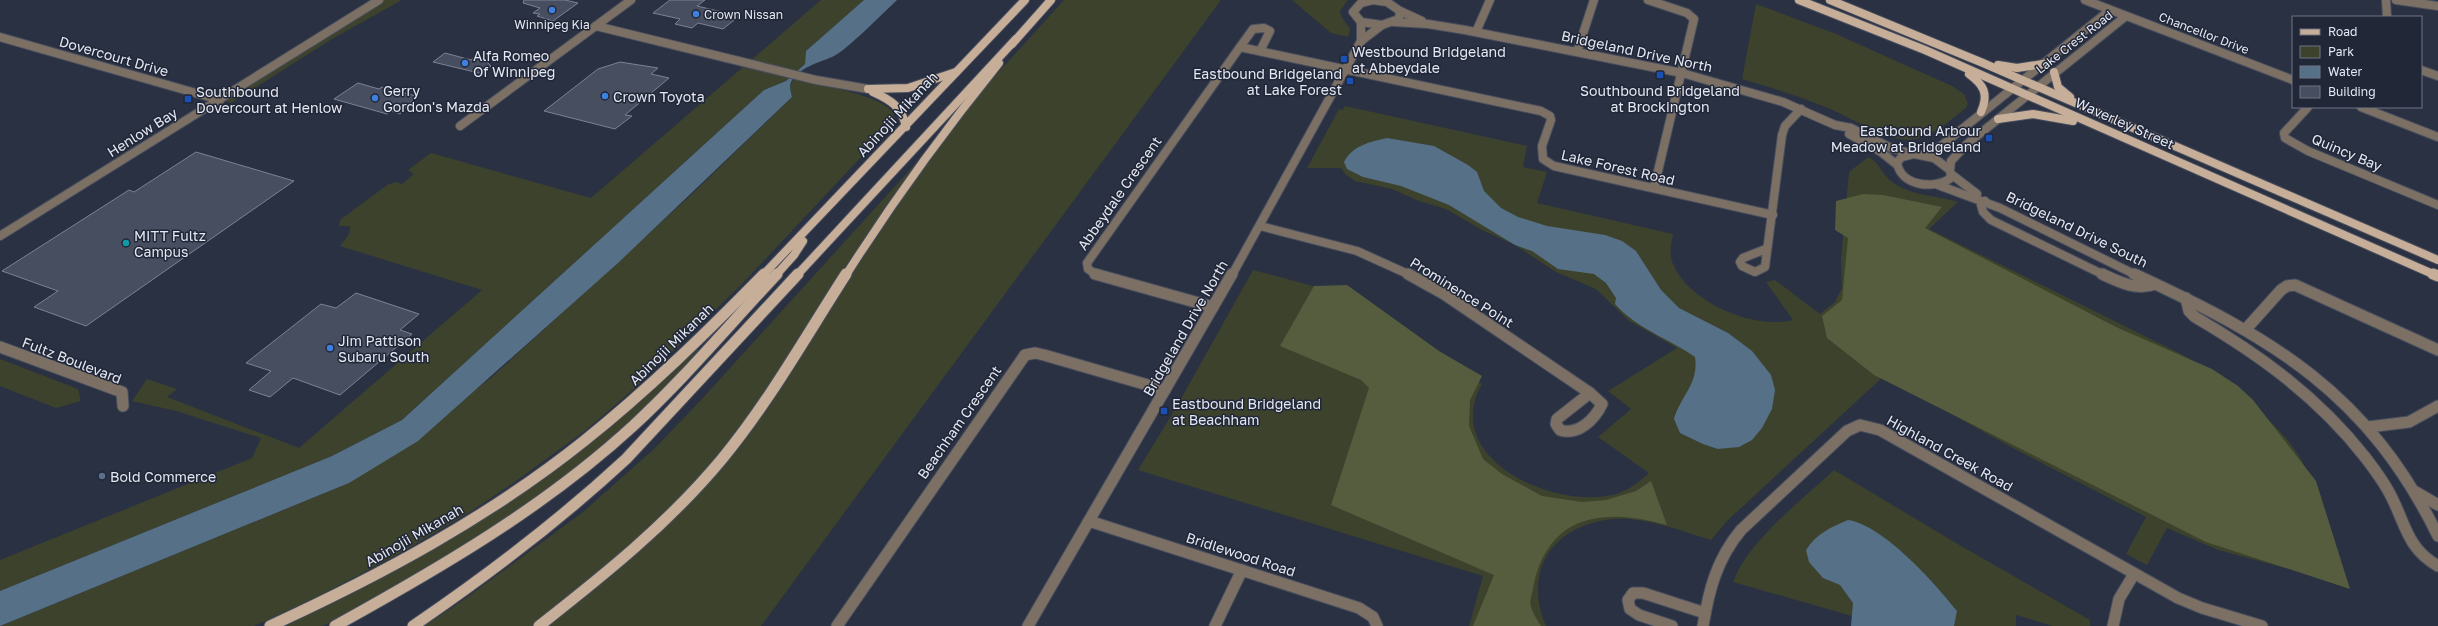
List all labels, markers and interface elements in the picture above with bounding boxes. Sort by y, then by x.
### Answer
marker: Winnipeg Kia [547,5,557,15]
place label: Crown Nissan [704,7,783,22]
street label: Lake Crest Road [2033,7,2115,77]
marker: Crown Nissan [691,9,701,19]
street label: Chancellor Drive [2157,9,2251,57]
legend [2292,16,2422,108]
place label: Winnipeg Kia [514,17,590,32]
text: Road [2328,24,2357,39]
street label: Bridgeland Drive North [1560,27,1714,75]
street label: Dovercourt Drive [57,32,171,80]
place label: Westbound Bridgeland at Abbeydale [1352,43,1506,76]
text: Park [2328,44,2354,59]
place label: Alfa Romeo Of Winnipeg [473,47,555,80]
marker: Westbound Bridgeland at Abbeydale [1339,54,1349,64]
marker: Alfa Romeo Of Winnipeg [460,58,470,68]
text: Water [2328,64,2362,79]
place label: Eastbound Bridgeland at Lake Forest [1193,65,1342,98]
street label: Abinojii Mikanah [853,68,941,160]
marker: Southbound Bridgeland at Brockington [1655,70,1665,80]
marker: Eastbound Bridgeland at Lake Forest [1345,76,1355,86]
place label: Gerry Gordon's Mazda [383,82,490,115]
place label: Southbound Bridgeland at Brockington [1580,82,1740,115]
place label: Southbound Dovercourt at Henlow [196,83,342,116]
text: Building [2328,84,2376,99]
place label: Crown Toyota [613,88,705,105]
marker: Crown Toyota [600,91,610,101]
marker: Gerry Gordon's Mazda [370,93,380,103]
marker: Southbound Dovercourt at Henlow [183,94,193,104]
street label: Waverley Street [2073,94,2177,152]
street label: Henlow Bay [104,104,180,160]
place label: Eastbound Arbour Meadow at Bridgeland [1831,122,1982,155]
street label: Quincy Bay [2309,130,2385,174]
street label: Abbeydale Crescent [1073,133,1165,253]
marker: Eastbound Arbour Meadow at Bridgeland [1984,133,1994,143]
street label: Lake Forest Road [1560,146,1676,188]
street label: Bridgeland Drive South [2003,187,2151,271]
place label: MITT Fultz Campus [134,227,206,260]
marker: MITT Fultz Campus [121,238,131,248]
street label: Prominence Point [1407,253,1517,331]
street label: Bridgeland Drive North [1139,257,1231,399]
street label: Abinojii Mikanah [625,300,717,388]
place label: Jim Pattison Subaru South [338,332,429,365]
street label: Fultz Boulevard [20,333,124,387]
marker: Jim Pattison Subaru South [325,343,335,353]
street label: Beachham Crescent [914,362,1004,482]
place label: Eastbound Bridgeland at Beachham [1172,395,1321,428]
marker: Eastbound Bridgeland at Beachham [1159,406,1169,416]
street label: Highland Creek Road [1884,411,2016,495]
place label: Bold Commerce [110,468,216,485]
marker: Bold Commerce [97,471,107,481]
street label: Abinojii Mikanah [362,500,466,570]
street label: Bridlewood Road [1184,528,1298,580]

